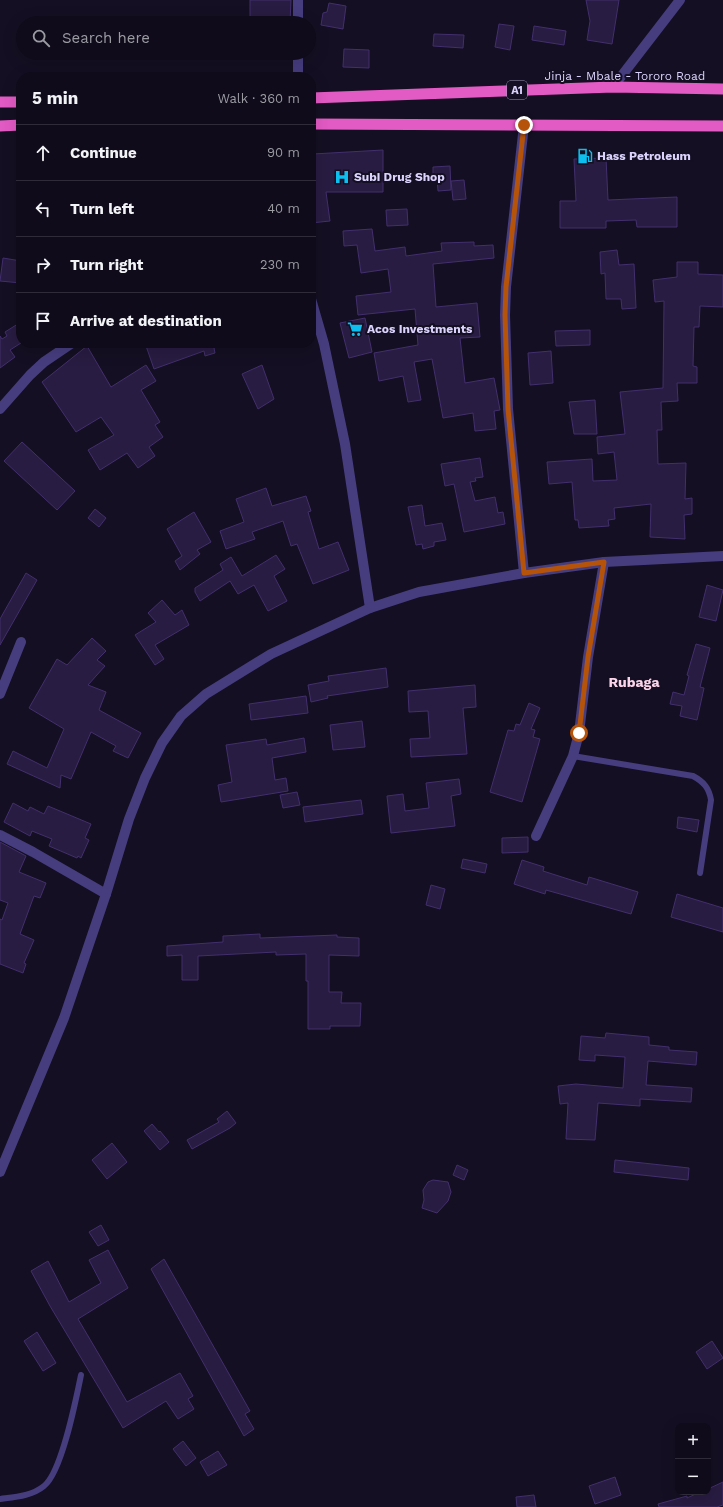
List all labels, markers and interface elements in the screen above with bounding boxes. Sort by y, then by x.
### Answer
search box [16,16,316,60]
icon: search [30,27,52,49]
text: Search here [62,29,150,47]
street label: Jinja - Mbale - Tororo Road [545,69,705,83]
road number: A1 [507,81,527,99]
text: 5 min [32,88,78,108]
text: Walk · 360 m [217,91,300,106]
route end [515,116,533,134]
icon: ahead [32,142,54,164]
text: Continue [70,144,137,162]
text: 90 m [267,145,300,160]
fuel station icon: Hass Petroleum [576,147,594,165]
place label: Hass Petroleum [597,149,691,163]
hospital icon: Subi Drug Shop [333,168,351,186]
place label: Subi Drug Shop [354,170,445,184]
icon: left [32,198,54,220]
text: Turn left [70,200,134,218]
text: 40 m [267,201,300,216]
icon: right [32,254,54,276]
text: Turn right [70,256,143,274]
text: 230 m [260,257,300,272]
icon: arrive [32,310,54,332]
text: Arrive at destination [70,312,222,330]
supermarket icon: Acos Investments [346,320,364,338]
place label: Acos Investments [367,322,473,336]
district label: Rubaga [608,674,660,690]
route start [570,724,588,742]
map controls [675,1423,711,1495]
button: + [675,1423,711,1459]
button: − [675,1459,711,1495]

